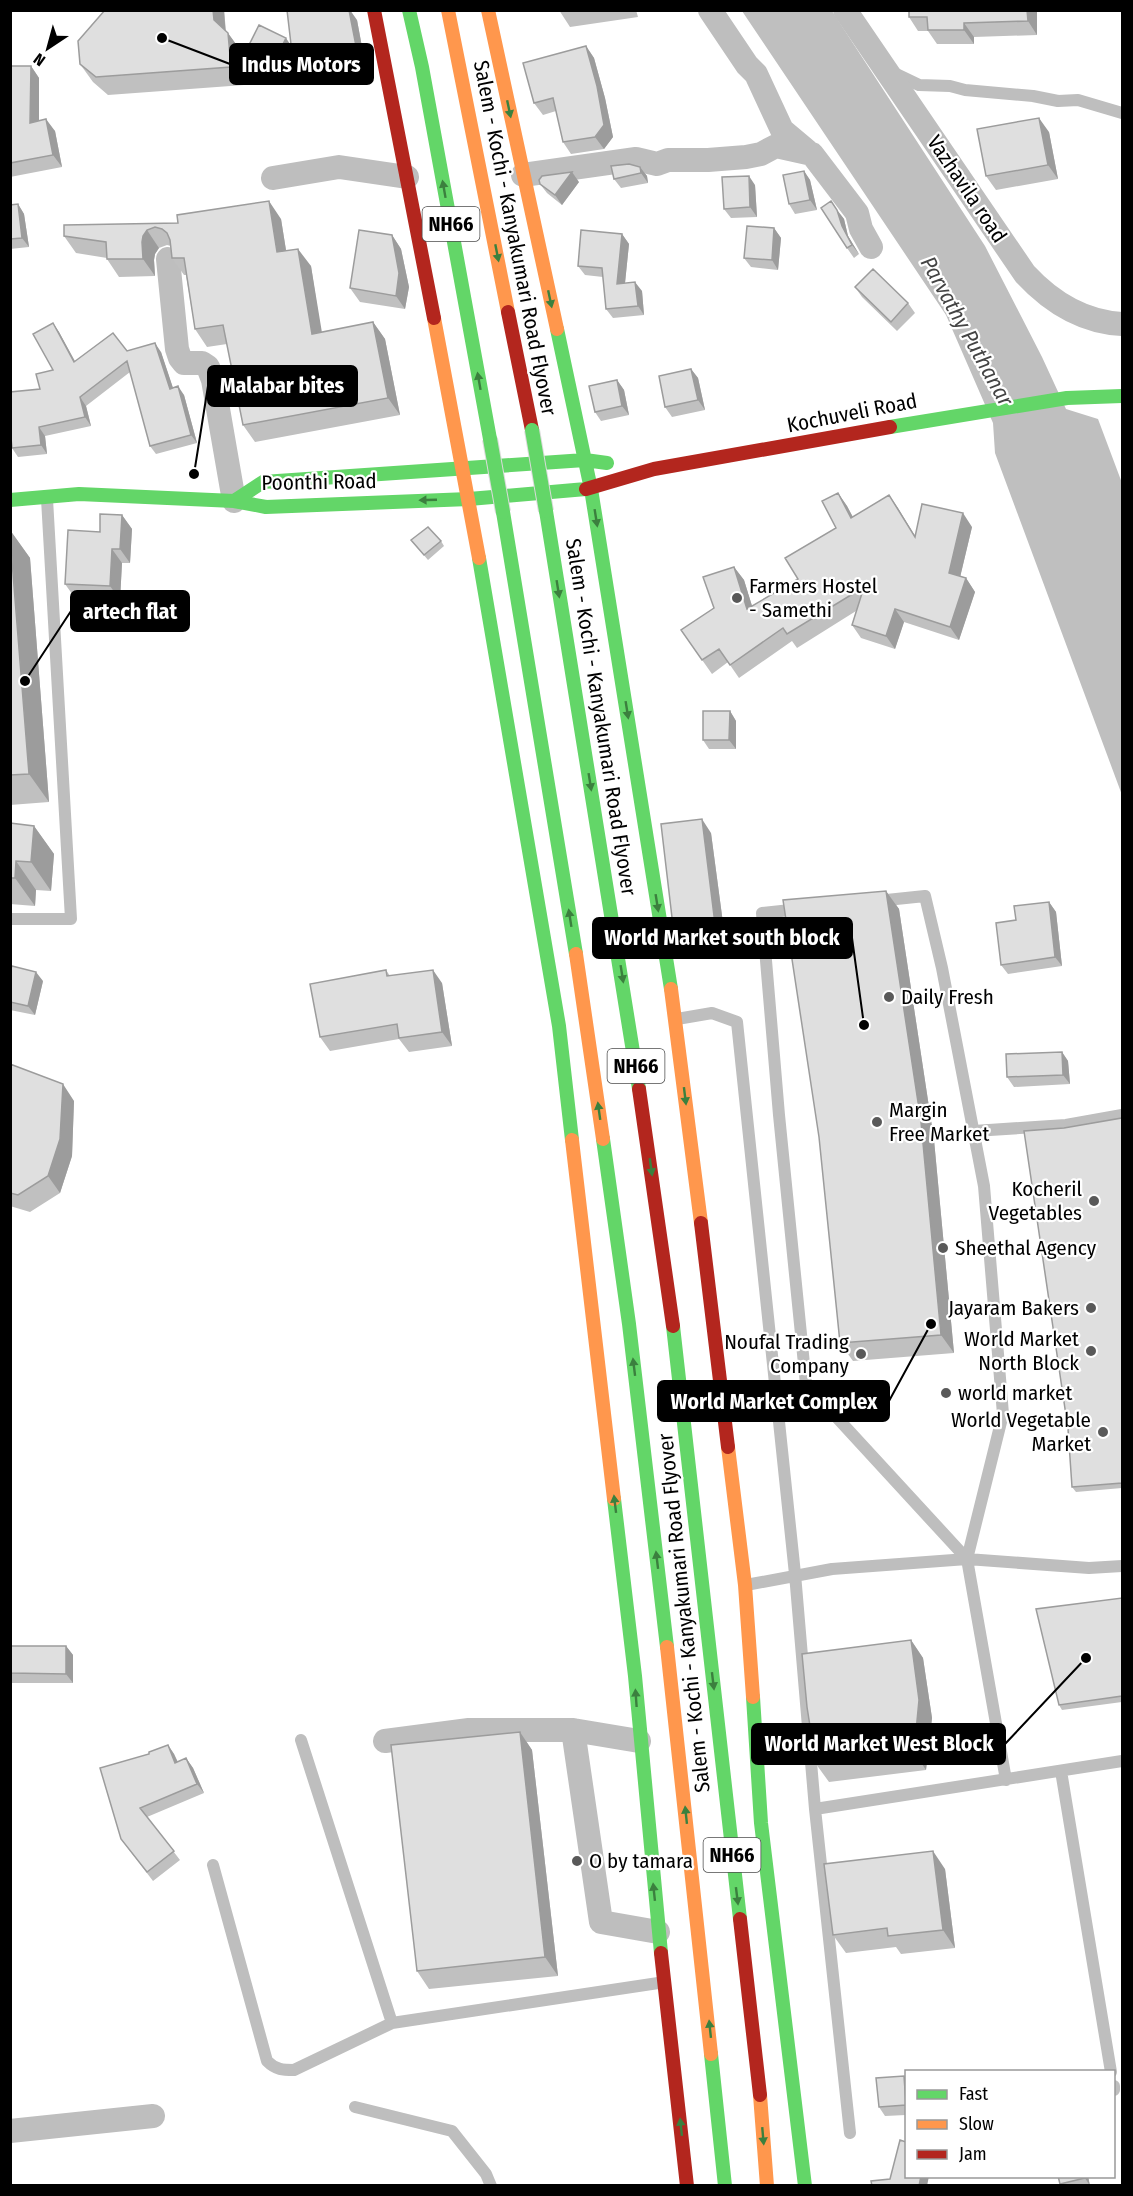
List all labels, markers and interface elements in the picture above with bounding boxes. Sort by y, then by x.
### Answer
north arrow [18,18,78,78]
callout: Indus Motors [230,44,373,84]
text: N [30,49,49,70]
text: Indus Motors [241,51,361,78]
street label: Salem - Kochi - Kanyakumari Road Flyover [468,58,562,418]
one-way arrow [504,100,514,118]
street label: Vazhavila road [922,130,1012,248]
one-way arrow [439,180,448,199]
road number: NH66 [422,207,480,241]
one-way arrow [492,244,502,262]
water label: Parvathy Puthanar [915,252,1020,412]
one-way arrow [546,290,555,309]
callout: Malabar bites [208,366,357,406]
one-way arrow [474,371,483,390]
text: Malabar bites [220,372,345,399]
street label: Kochuveli Road [785,388,919,438]
street label: Poonthi Road [261,468,377,496]
one-way arrow [419,496,438,505]
one-way arrow [592,508,601,527]
street label: Salem - Kochi - Kanyakumari Road Flyover [560,537,642,898]
place label: Farmers Hostel - Samethi [749,573,878,623]
one-way arrow [554,580,563,599]
callout: artech flat [71,591,189,631]
marker: Farmers Hostel - Samethi [730,591,744,605]
text: artech flat [83,598,178,625]
one-way arrow [622,701,631,720]
one-way arrow [586,772,595,791]
one-way arrow [653,894,662,913]
one-way arrow [565,909,574,928]
callout: World Market south block [593,918,852,958]
text: World Market south block [604,924,840,951]
one-way arrow [617,965,626,984]
place label: Daily Fresh [901,984,994,1010]
marker: Daily Fresh [882,990,896,1004]
road number: NH66 [608,1049,664,1083]
one-way arrow [680,1086,690,1105]
place label: Margin Free Market [889,1097,989,1147]
one-way arrow [595,1101,604,1120]
marker: Margin Free Market [870,1115,884,1129]
one-way arrow [646,1158,655,1177]
place label: Kocheril Vegetables [989,1176,1082,1226]
marker: Kocheril Vegetables [1087,1194,1101,1208]
place label: Sheethal Agency [955,1235,1097,1261]
marker: Sheethal Agency [936,1241,950,1255]
place label: Jayaram Bakers [948,1295,1079,1321]
marker: Jayaram Bakers [1084,1301,1098,1315]
place label: World Market North Block [964,1326,1079,1376]
place label: Noufal Trading Company [724,1329,850,1379]
marker: World Market North Block [1084,1344,1098,1358]
marker: Noufal Trading Company [854,1347,868,1361]
one-way arrow [629,1357,639,1376]
place label: world market [958,1380,1072,1406]
callout: World Market Complex [658,1381,889,1421]
marker: world market [939,1386,953,1400]
text: World Market Complex [671,1388,878,1415]
place label: World Vegetable Market [951,1407,1091,1457]
marker: World Vegetable Market [1096,1425,1110,1439]
street label: Salem - Kochi - Kanyakumari Road Flyover [652,1431,716,1794]
one-way arrow [610,1494,619,1513]
one-way arrow [652,1551,662,1570]
one-way arrow [708,1672,717,1691]
one-way arrow [631,1688,641,1707]
callout: World Market West Block [752,1724,1005,1764]
text: World Market West Block [765,1730,994,1757]
one-way arrow [681,1805,691,1824]
road number: NH66 [704,1838,760,1872]
place label: O by tamara [589,1848,693,1874]
marker: O by tamara [570,1854,584,1868]
one-way arrow [649,1882,659,1901]
one-way arrow [732,1886,742,1905]
one-way arrow [705,2020,715,2039]
legend [905,2070,1115,2178]
text: Fast [959,2083,988,2105]
text: Slow [959,2113,994,2135]
one-way arrow [676,2118,686,2137]
one-way arrow [758,2127,768,2146]
text: Jam [959,2143,987,2165]

